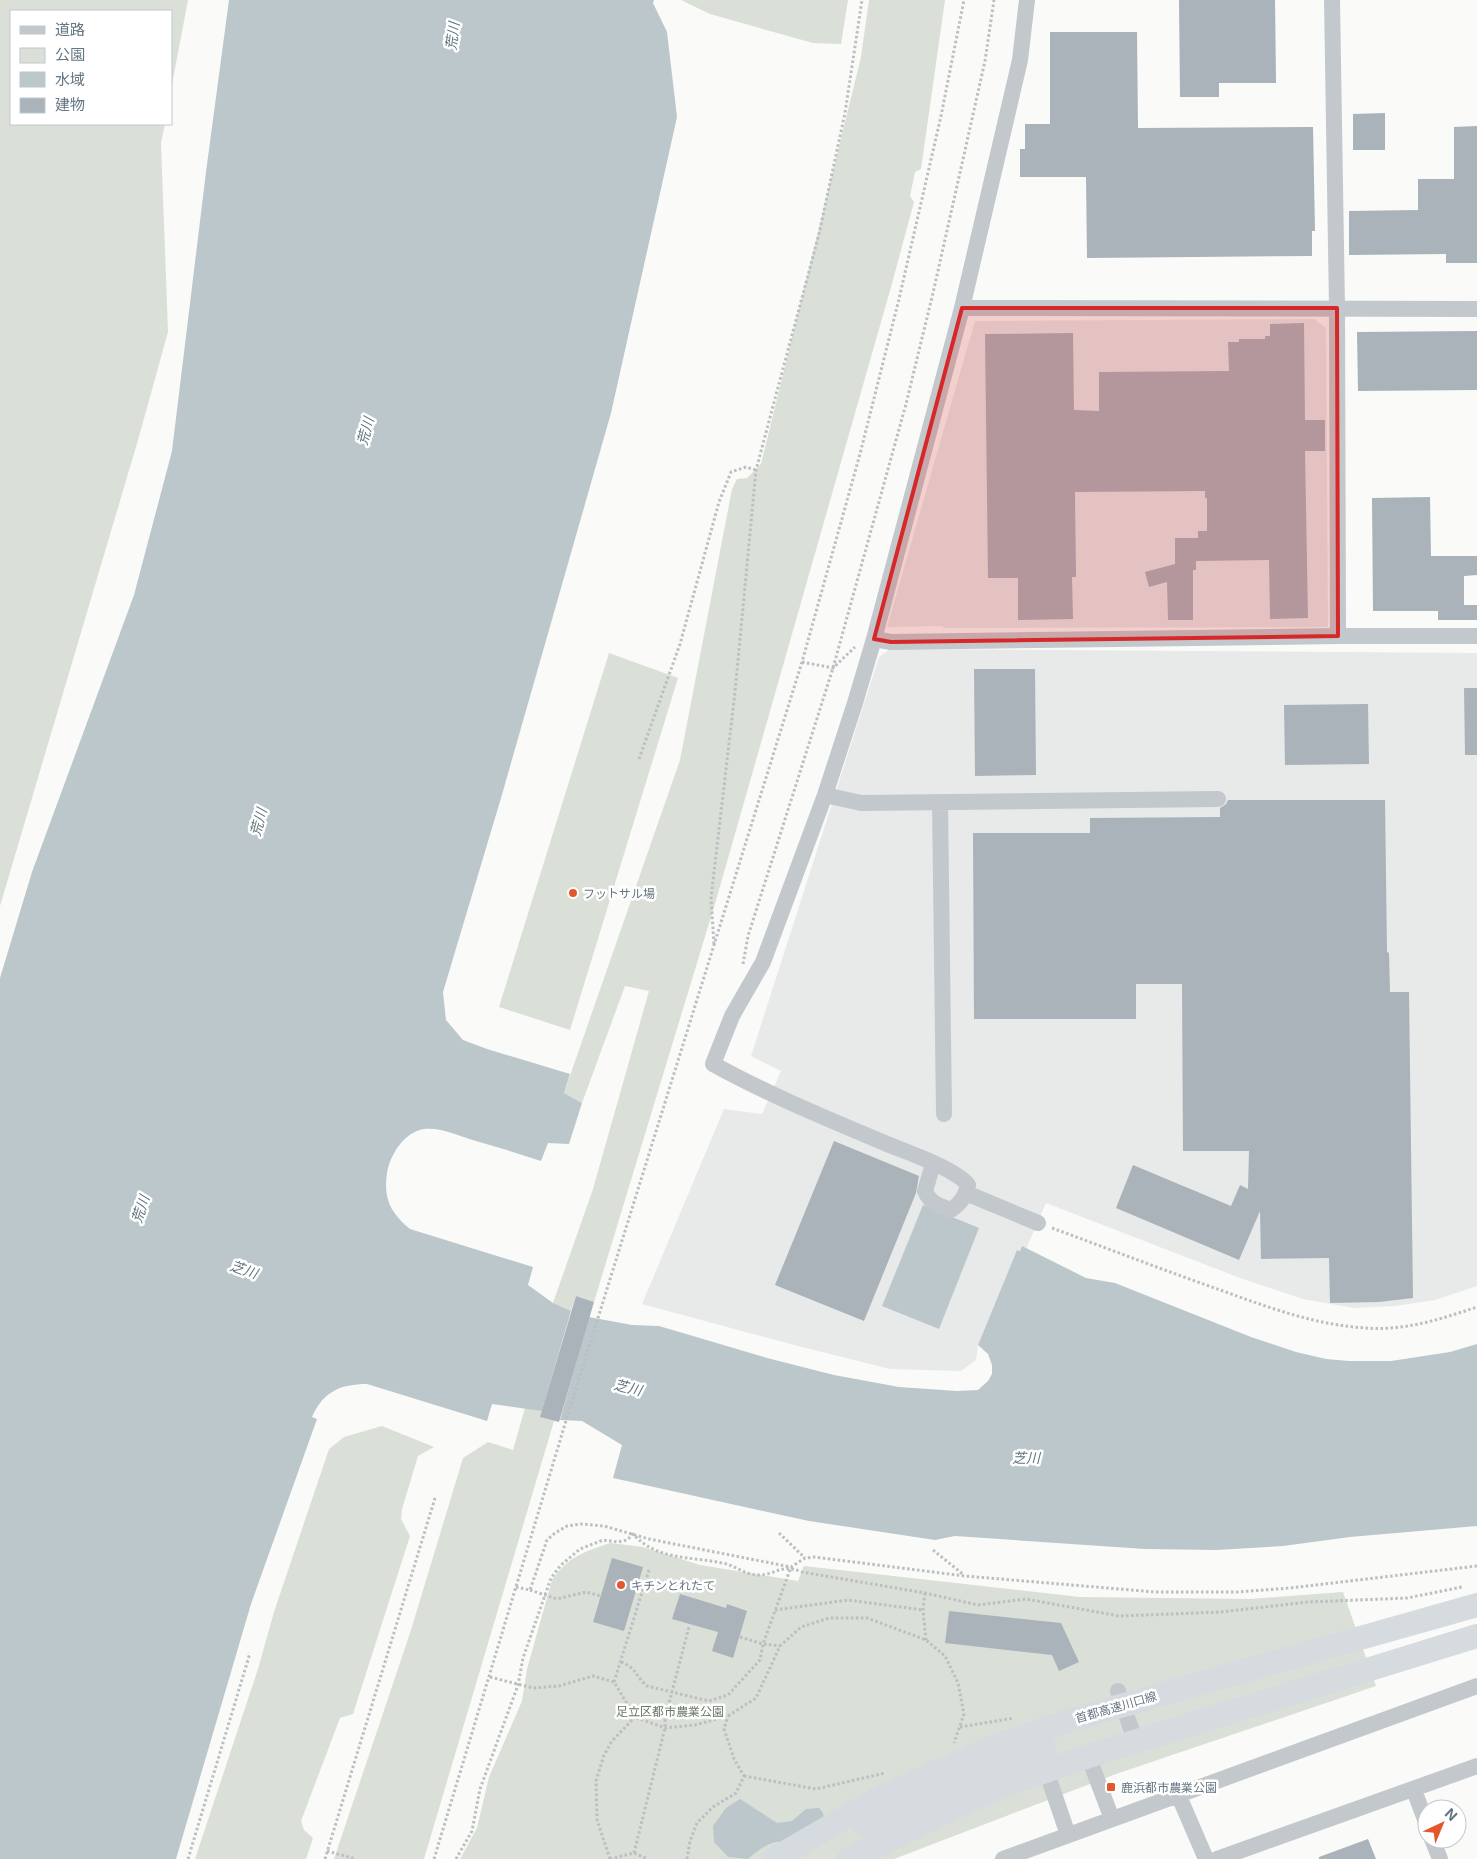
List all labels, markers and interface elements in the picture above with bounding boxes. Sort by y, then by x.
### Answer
legend [10,10,172,125]
water label: 荒川 [442,19,462,51]
text: 道路 [55,20,85,39]
text: 公園 [55,45,85,64]
text: 水域 [55,70,85,89]
text: 建物 [55,95,85,114]
water label: 荒川 [353,413,377,447]
water label: 荒川 [246,804,270,838]
place label: フットサル場 [583,886,655,901]
marker: フットサル場 [567,887,579,899]
water label: 荒川 [128,1191,153,1225]
water label: 芝川 [228,1256,262,1282]
water label: 芝川 [612,1375,646,1399]
water label: 芝川 [1012,1449,1042,1466]
place label: キチンとれたて [631,1578,715,1593]
marker: キチンとれたて [615,1579,627,1591]
street label: 首都高速川口線 [1074,1688,1158,1726]
park label: 足立区都市農業公園 [616,1704,724,1719]
place label: 鹿浜都市農業公園 [1121,1780,1217,1795]
marker: 鹿浜都市農業公園 [1105,1781,1117,1793]
north arrow [1417,1799,1467,1849]
text: N [1442,1804,1461,1824]

